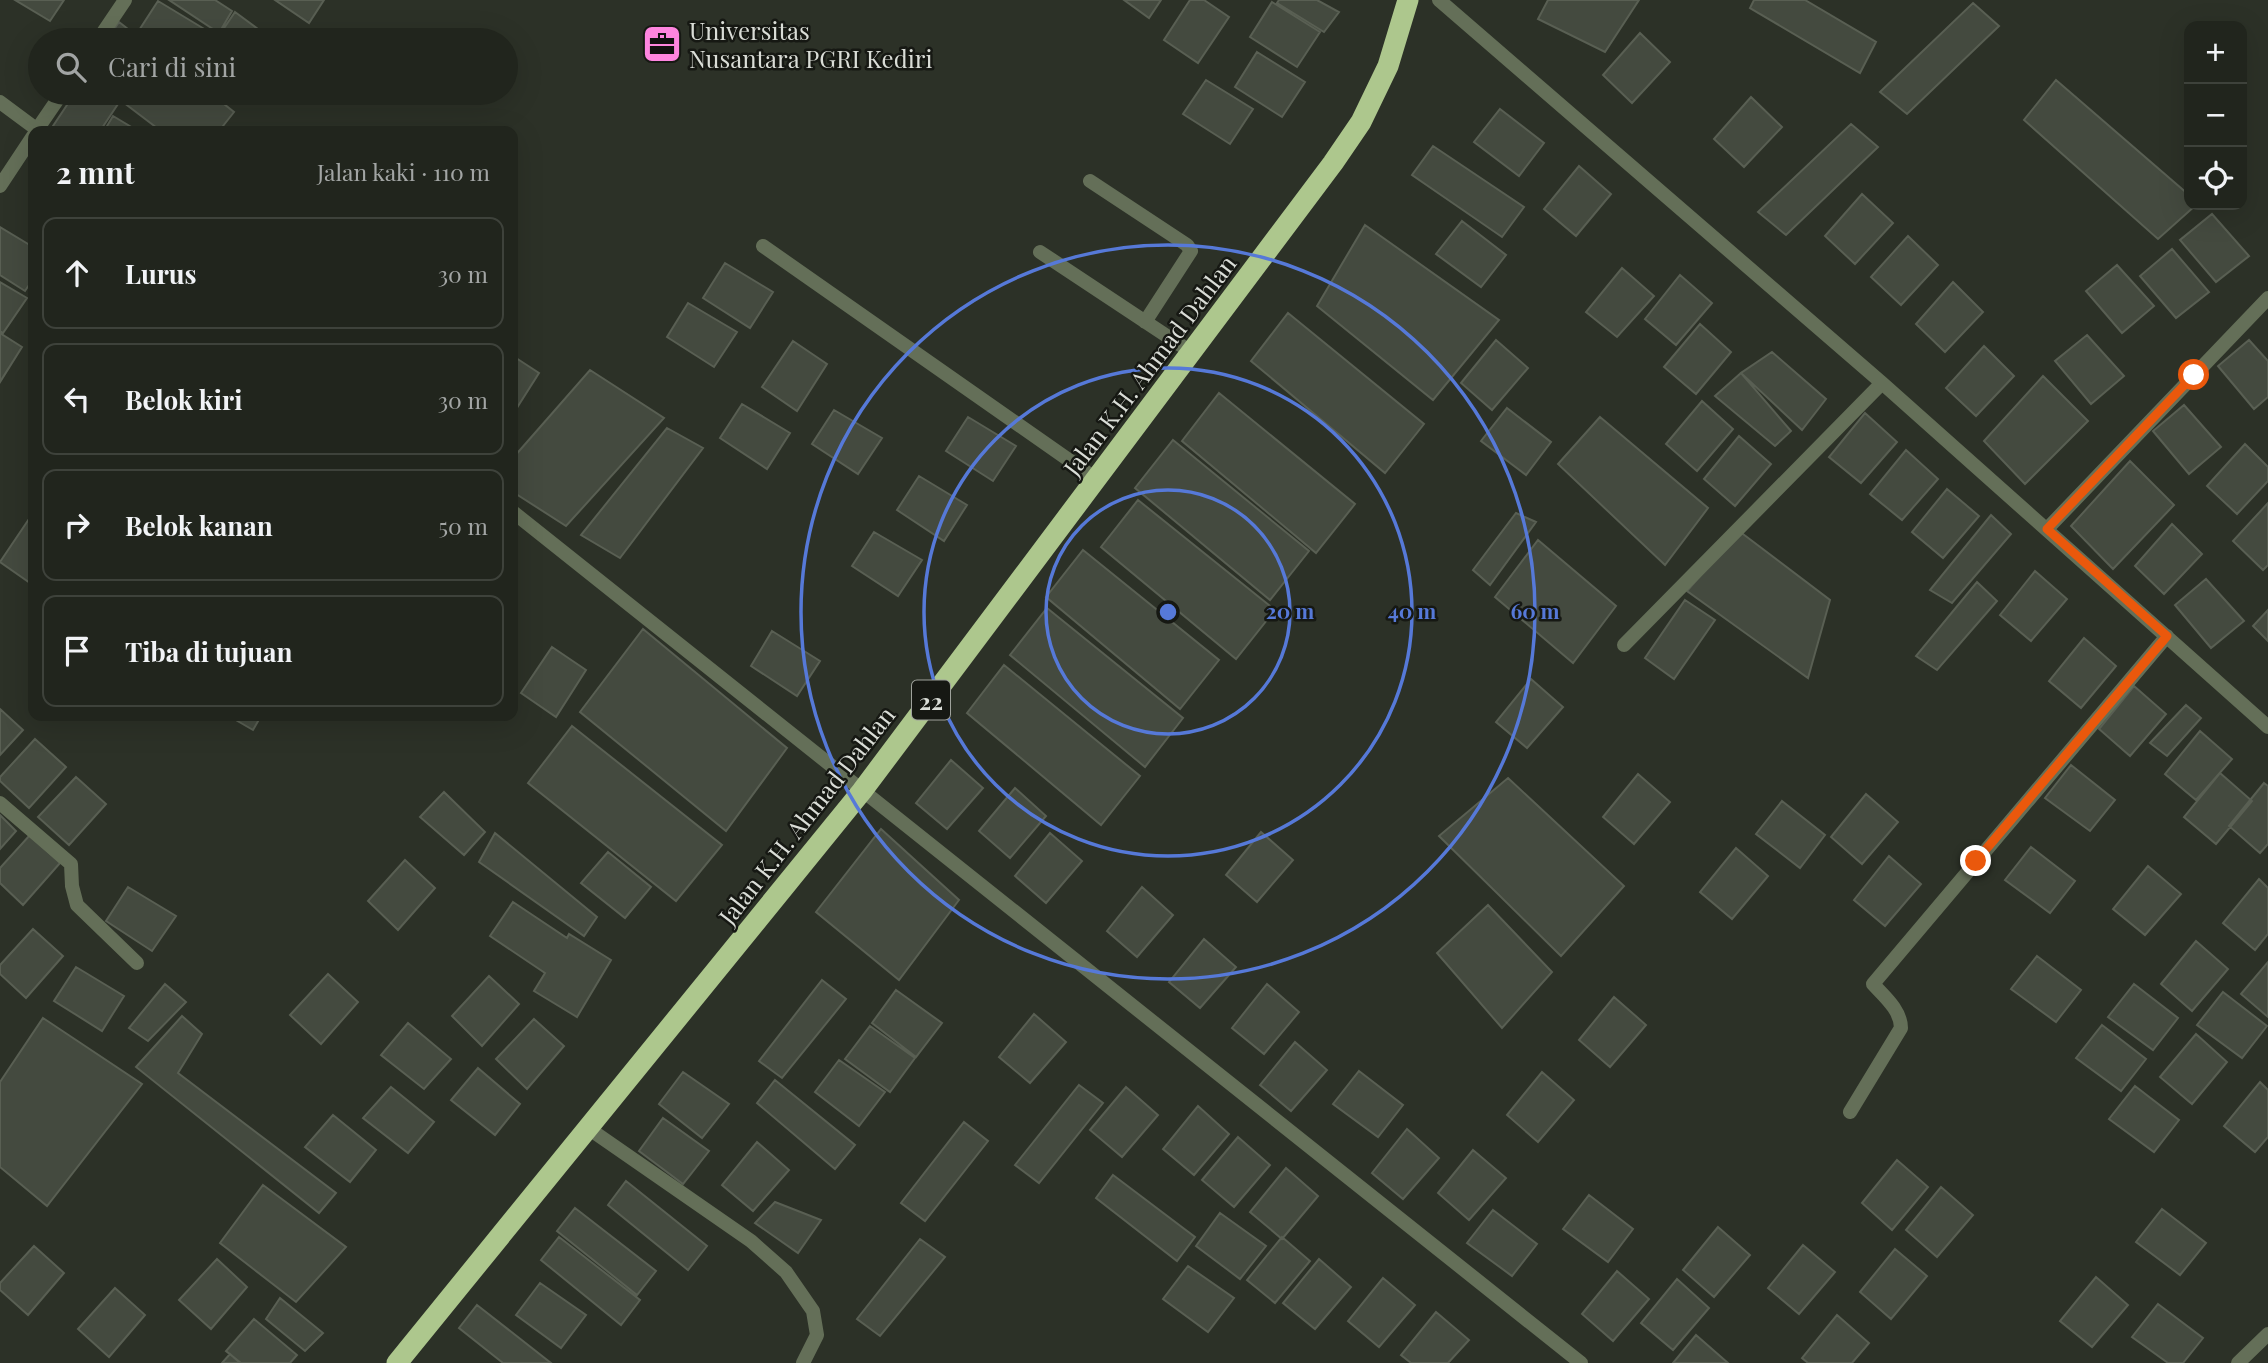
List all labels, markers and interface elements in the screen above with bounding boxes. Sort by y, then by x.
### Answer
place label: Universitas Nusantara PGRI Kediri [689,14,932,74]
map controls [2184,21,2247,210]
button: + [2184,21,2247,84]
office icon: Universitas Nusantara PGRI Kediri [641,23,683,65]
search box [28,28,518,105]
icon: search [52,48,90,86]
text: Cari di sini [108,49,236,84]
button: − [2184,84,2247,147]
button: locate [2184,147,2247,210]
text: 2 mnt [56,152,135,192]
text: Jalan kaki · 110 m [317,156,490,187]
street label: Jalan K.H. Ahmad Dahlan [1055,248,1243,483]
icon: ahead [58,254,96,292]
text: Lurus [125,256,197,291]
text: 30 m [438,258,488,289]
route start [2178,359,2209,390]
icon: left [58,380,96,418]
text: Belok kiri [125,382,242,417]
text: 30 m [438,384,488,415]
icon: right [58,506,96,544]
text: Belok kanan [125,508,273,543]
text: 50 m [439,510,488,541]
text: 20 m [1266,596,1314,624]
text: 40 m [1388,596,1436,624]
text: 60 m [1510,596,1560,624]
centre of rings [1156,600,1180,624]
icon: arrive [58,632,96,670]
text: Tiba di tujuan [125,634,293,669]
road number: 22 [912,680,950,720]
street label: Jalan K.H. Ahmad Dahlan [710,699,901,931]
route end [1960,845,1991,876]

